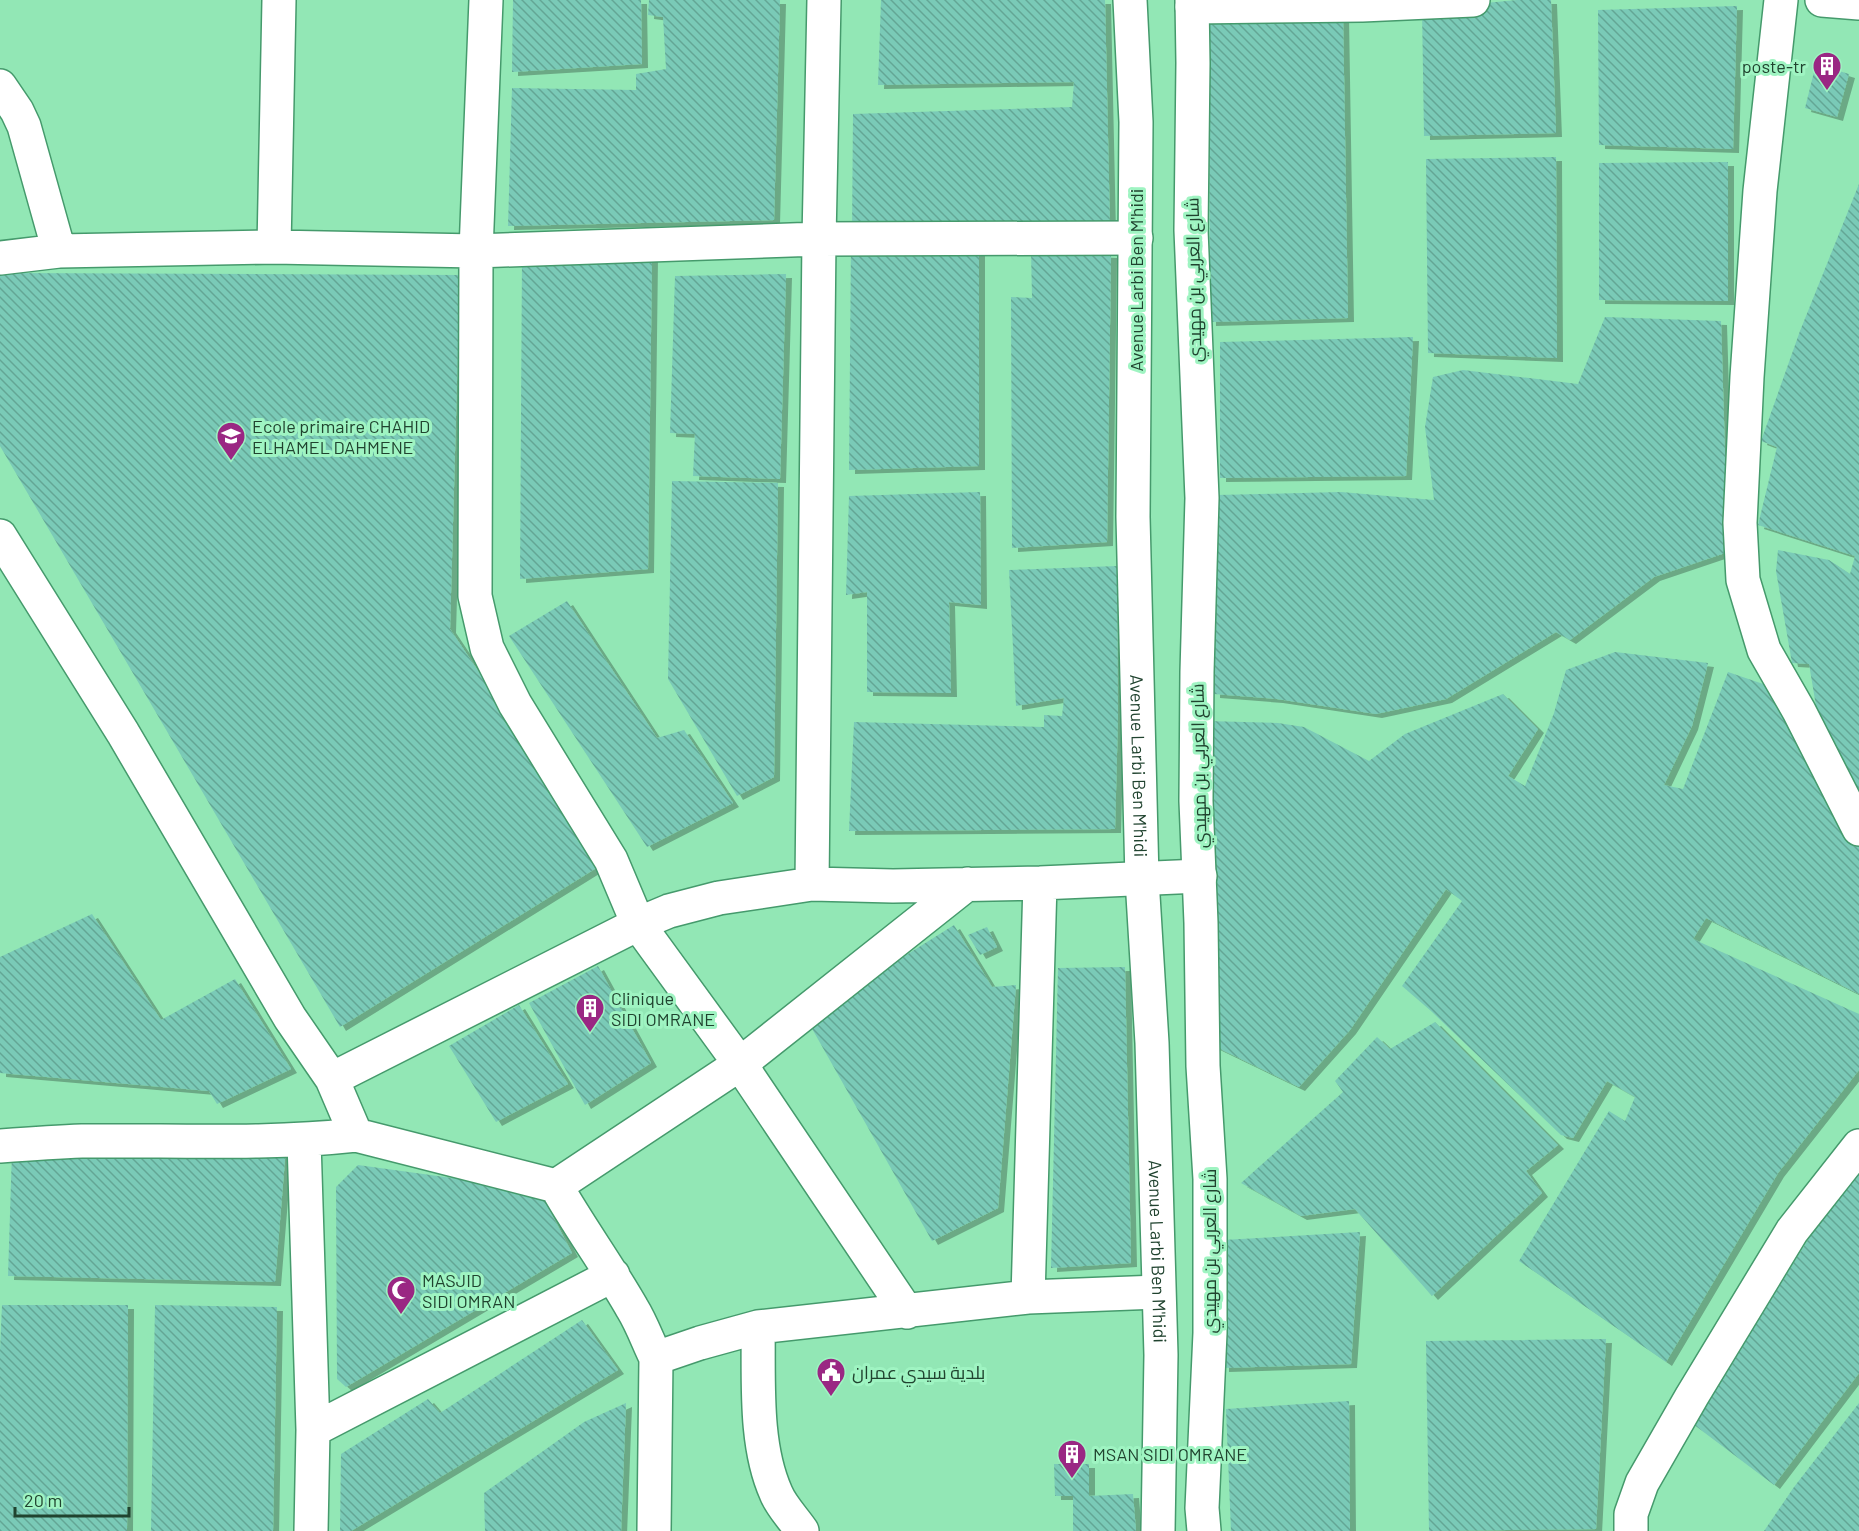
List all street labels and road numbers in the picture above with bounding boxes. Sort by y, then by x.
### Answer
street label: Avenue Larbi Ben M'hidi [1125,189,1147,371]
street label: شارع العربي بن مهيدي [1181,197,1209,363]
street label: Avenue Larbi Ben M'hidi [1126,674,1152,858]
street label: شارع العربي بن مهيدي [1186,683,1214,849]
street label: Avenue Larbi Ben M'hidi [1144,1160,1172,1343]
street label: شارع العربي بن مهيدي [1198,1169,1224,1333]

